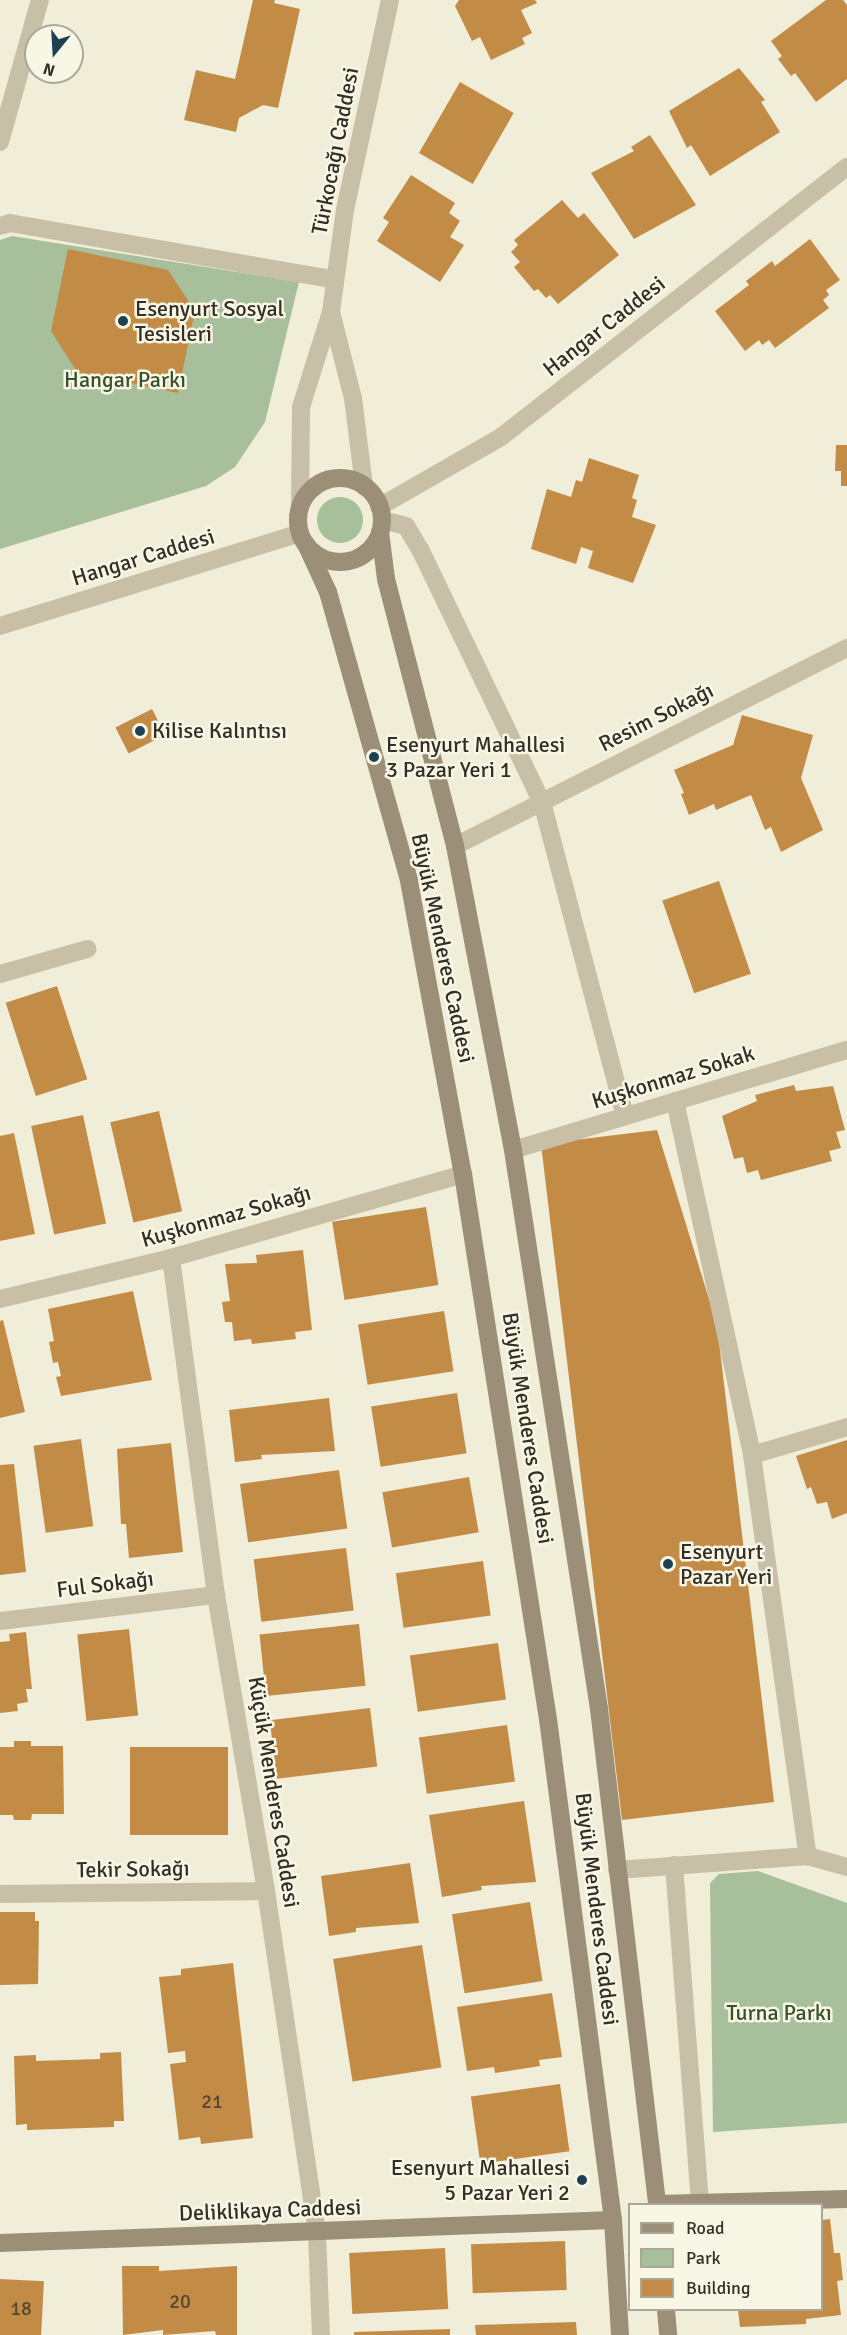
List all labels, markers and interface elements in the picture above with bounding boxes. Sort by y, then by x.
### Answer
north arrow [24,24,84,84]
text: N [41,58,57,80]
street label: Türkocağı Caddesi [306,65,364,237]
street label: Hangar Caddesi [538,270,670,382]
place label: Esenyurt Sosyal Tesisleri [135,295,284,346]
marker: Esenyurt Sosyal Tesisleri [116,314,130,328]
park label: Hangar Parkı [64,367,186,393]
street label: Hangar Caddesi [68,523,218,591]
street label: Resim Sokağı [594,677,718,757]
place label: Kilise Kalıntısı [152,718,287,744]
marker: Kilise Kalıntısı [133,724,147,738]
place label: Esenyurt Mahallesi 3 Pazar Yeri 1 [386,731,565,782]
marker: Esenyurt Mahallesi 3 Pazar Yeri 1 [367,750,381,764]
street label: Büyük Menderes Caddesi [406,831,480,1065]
street label: Kuşkonmaz Sokak [589,1040,757,1114]
street label: Kuşkonmaz Sokağı [138,1179,314,1253]
street label: Büyük Menderes Caddesi [497,1310,559,1546]
place label: Esenyurt Pazar Yeri [680,1538,772,1590]
marker: Esenyurt Pazar Yeri [661,1557,675,1571]
street label: Ful Sokağı [55,1565,155,1603]
street label: Küçük Menderes Caddesi [243,1675,305,1909]
street label: Büyük Menderes Caddesi [570,1791,624,2027]
street label: Tekir Sokağı [76,1855,190,1883]
park label: Turna Parkı [726,2000,832,2026]
house number: 21 [201,2089,223,2113]
place label: Esenyurt Mahallesi 5 Pazar Yeri 2 [391,2154,570,2206]
marker: Esenyurt Mahallesi 5 Pazar Yeri 2 [575,2173,589,2187]
street label: Deliklikaya Caddesi [178,2194,362,2226]
legend [628,2203,823,2311]
text: Road [686,2217,725,2239]
text: Park [686,2247,721,2269]
text: Building [686,2277,750,2299]
house number: 20 [169,2289,191,2313]
house number: 18 [10,2296,32,2320]

